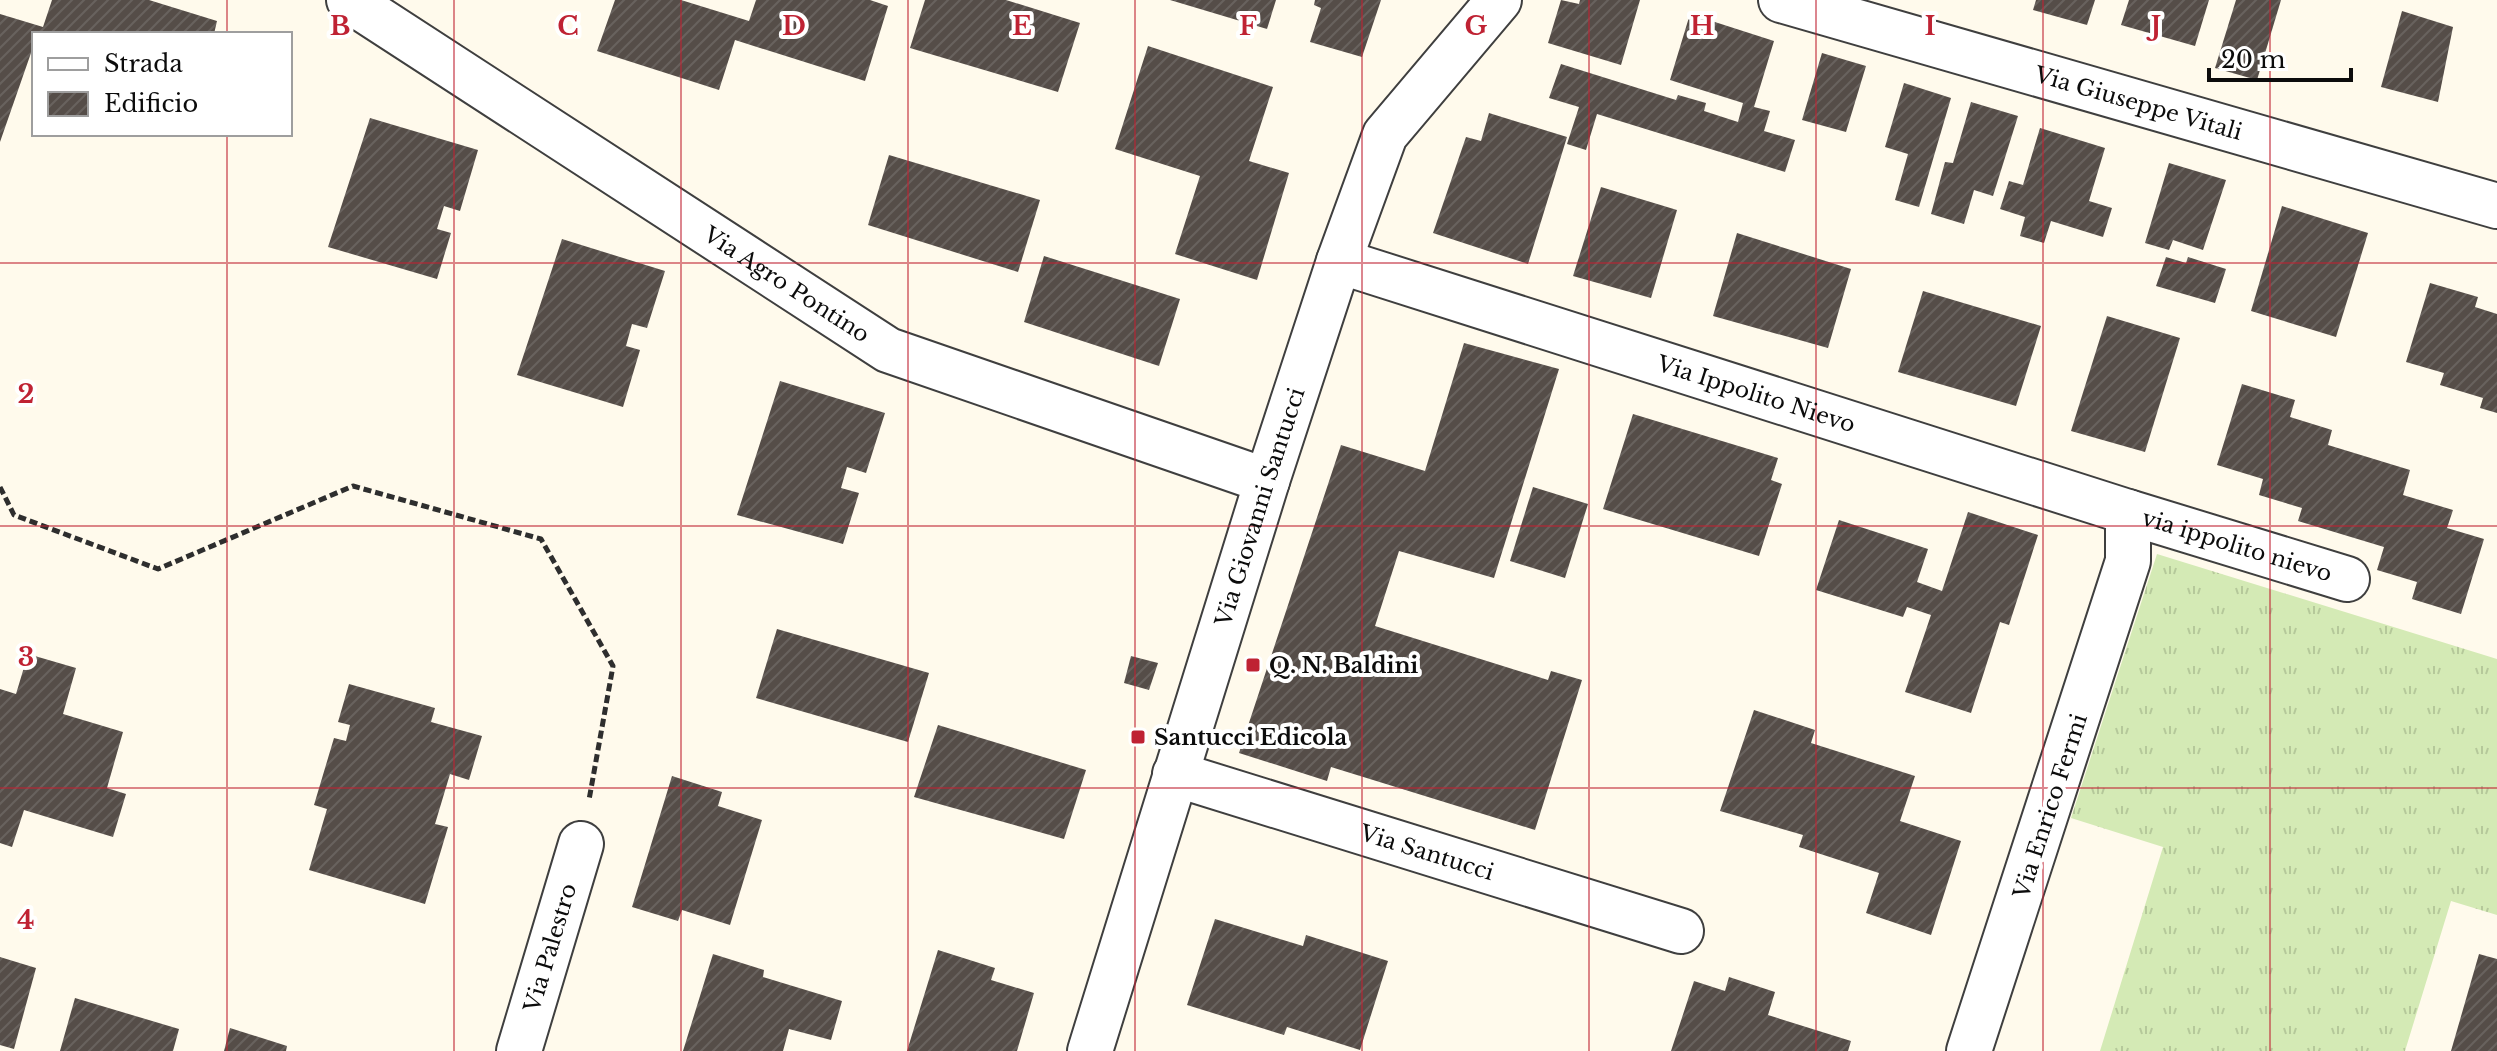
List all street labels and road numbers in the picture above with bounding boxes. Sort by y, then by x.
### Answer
street label: Via Giuseppe Vitali [2031,60,2246,146]
street label: Via Agro Pontino [698,220,875,348]
street label: Via Ippolito Nievo [1653,350,1859,438]
street label: Via Giovanni Santucci [1209,384,1311,631]
street label: via ippolito nievo [2139,504,2335,588]
street label: Via Enrico Fermi [2008,710,2093,903]
street label: Via Santucci [1356,819,1498,886]
street label: Via Palestro [518,880,582,1016]

